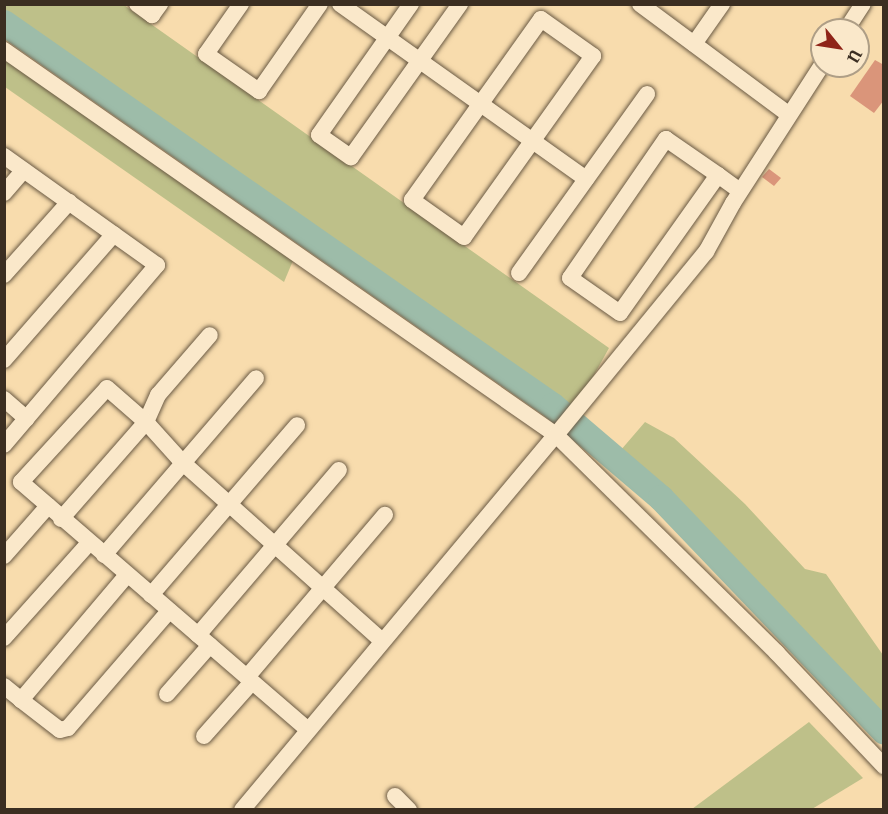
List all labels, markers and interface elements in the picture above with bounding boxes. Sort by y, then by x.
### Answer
north arrow [810,18,870,78]
text: U [843,46,866,66]

